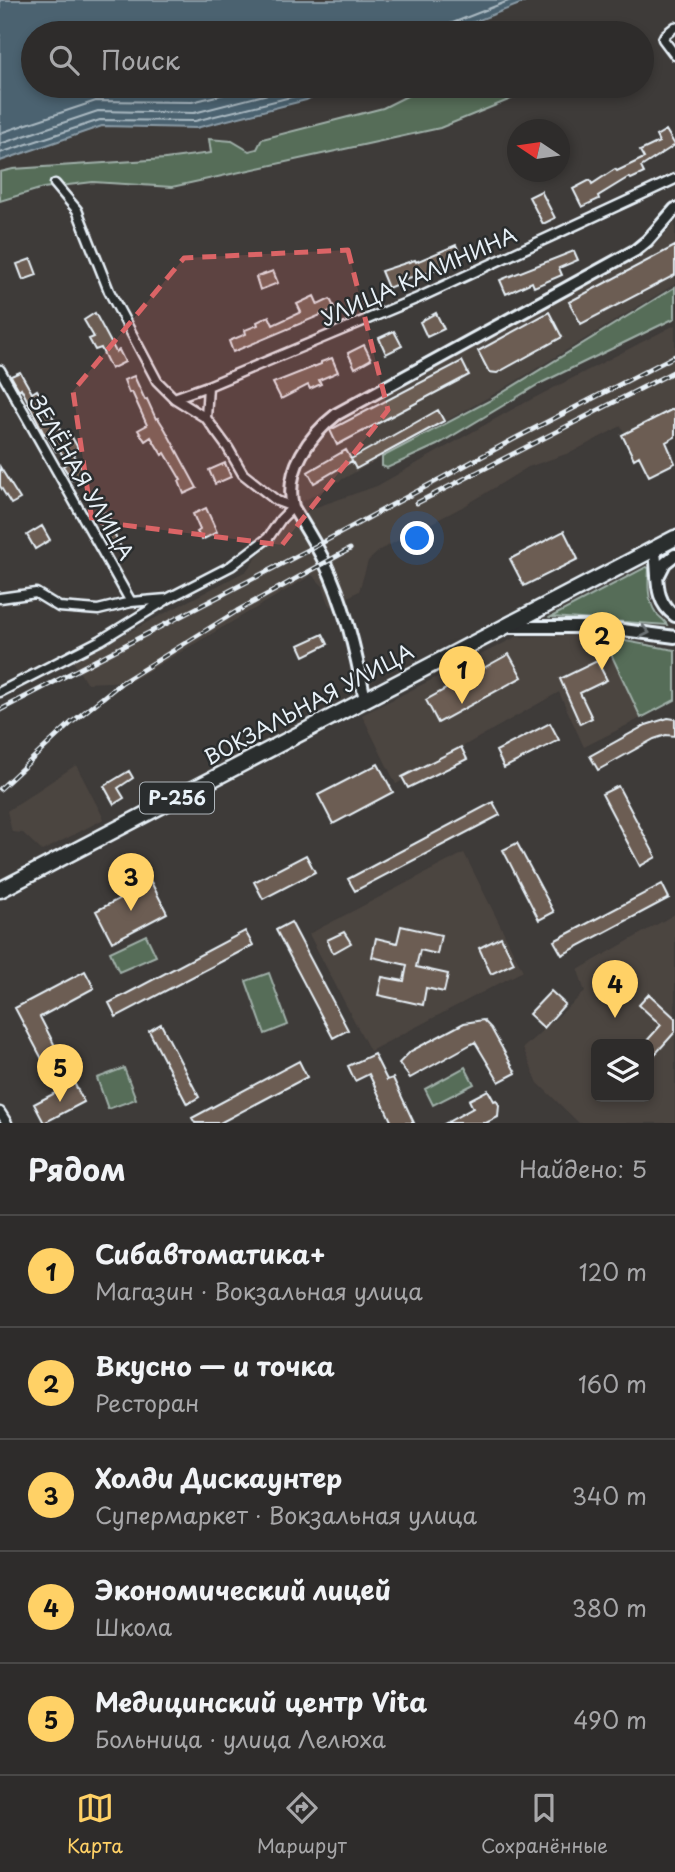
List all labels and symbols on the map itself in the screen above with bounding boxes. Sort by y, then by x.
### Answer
north arrow [507,119,570,182]
street label: УЛИЦА КАЛИНИНА [315,218,521,333]
street label: ЗЕЛЁНАЯ УЛИЦА [22,388,143,566]
your location [400,521,434,555]
pin: 2 [579,612,625,670]
one-way arrow [639,623,651,638]
street label: ВОКЗАЛЬНАЯ УЛИЦА [197,634,419,772]
pin: 1 [439,646,485,704]
road number: Р-256 [140,782,214,814]
pin: 3 [108,853,154,911]
pin: 4 [592,960,638,1018]
pin: 5 [37,1044,83,1102]

